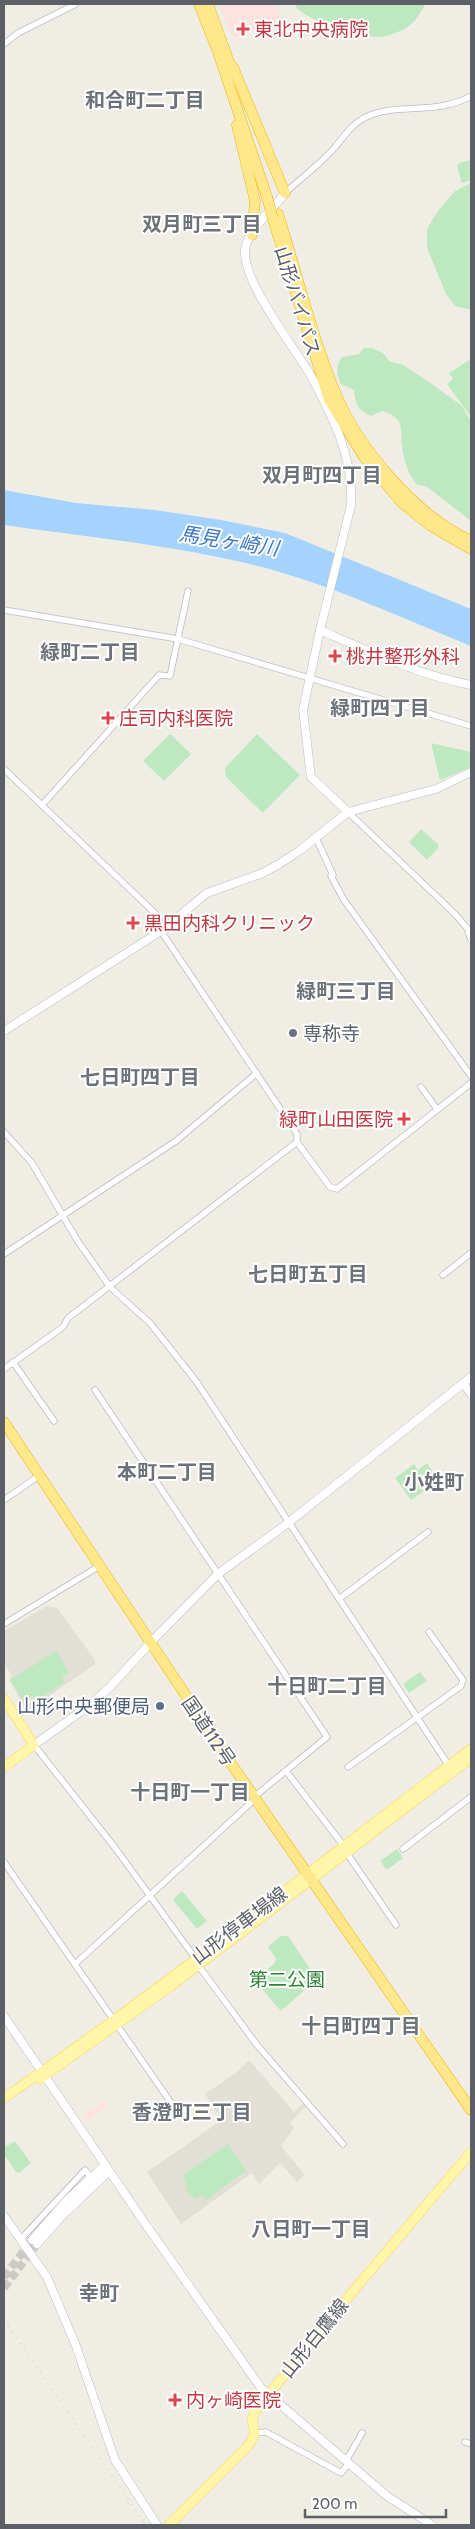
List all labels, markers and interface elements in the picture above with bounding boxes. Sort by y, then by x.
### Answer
place label: 東北中央病院 [254,18,368,41]
marker: 東北中央病院 [236,22,250,36]
district label: 和合町二丁目 [85,88,205,112]
district label: 双月町三丁目 [142,212,262,236]
street label: 山形バイパス [270,243,325,359]
district label: 双月町四丁目 [262,463,382,487]
water label: 馬見ヶ崎川 [178,521,282,561]
district label: 緑町二丁目 [40,640,140,664]
place label: 桃井整形外科 [346,645,460,668]
marker: 桃井整形外科 [328,649,342,663]
district label: 緑町四丁目 [330,696,430,720]
place label: 庄司内科医院 [119,707,233,730]
marker: 庄司内科医院 [101,711,115,725]
place label: 黒田内科クリニック [144,912,315,935]
marker: 黒田内科クリニック [126,916,140,930]
district label: 緑町三丁目 [296,979,396,1003]
place label: 専称寺 [303,1022,360,1045]
marker: 専称寺 [287,1027,299,1039]
district label: 七日町四丁目 [80,1065,200,1089]
place label: 緑町山田医院 [279,1108,393,1131]
marker: 緑町山田医院 [397,1112,411,1126]
district label: 七日町五丁目 [248,1262,368,1286]
district label: 本町二丁目 [117,1460,217,1484]
district label: 小姓町 [404,1470,464,1494]
district label: 十日町二丁目 [267,1674,387,1698]
street label: 国道112号 [177,1692,240,1771]
place label: 山形中央郵便局 [17,1695,150,1718]
marker: 山形中央郵便局 [154,1700,166,1712]
district label: 十日町一丁目 [130,1780,250,1804]
street label: 山形停車場線 [187,1882,292,1969]
park label: 第二公園 [249,1968,325,1991]
district label: 十日町四丁目 [301,2014,421,2038]
district label: 香澄町三丁目 [132,2100,252,2124]
district label: 八日町一丁目 [251,2217,371,2241]
district label: 幸町 [79,2281,119,2305]
street label: 山形白鷹線 [276,2294,353,2382]
place label: 内ヶ崎医院 [186,2389,281,2412]
marker: 内ヶ崎医院 [168,2393,182,2407]
scale bar [305,2486,446,2518]
text: 200 m [312,2495,357,2513]

